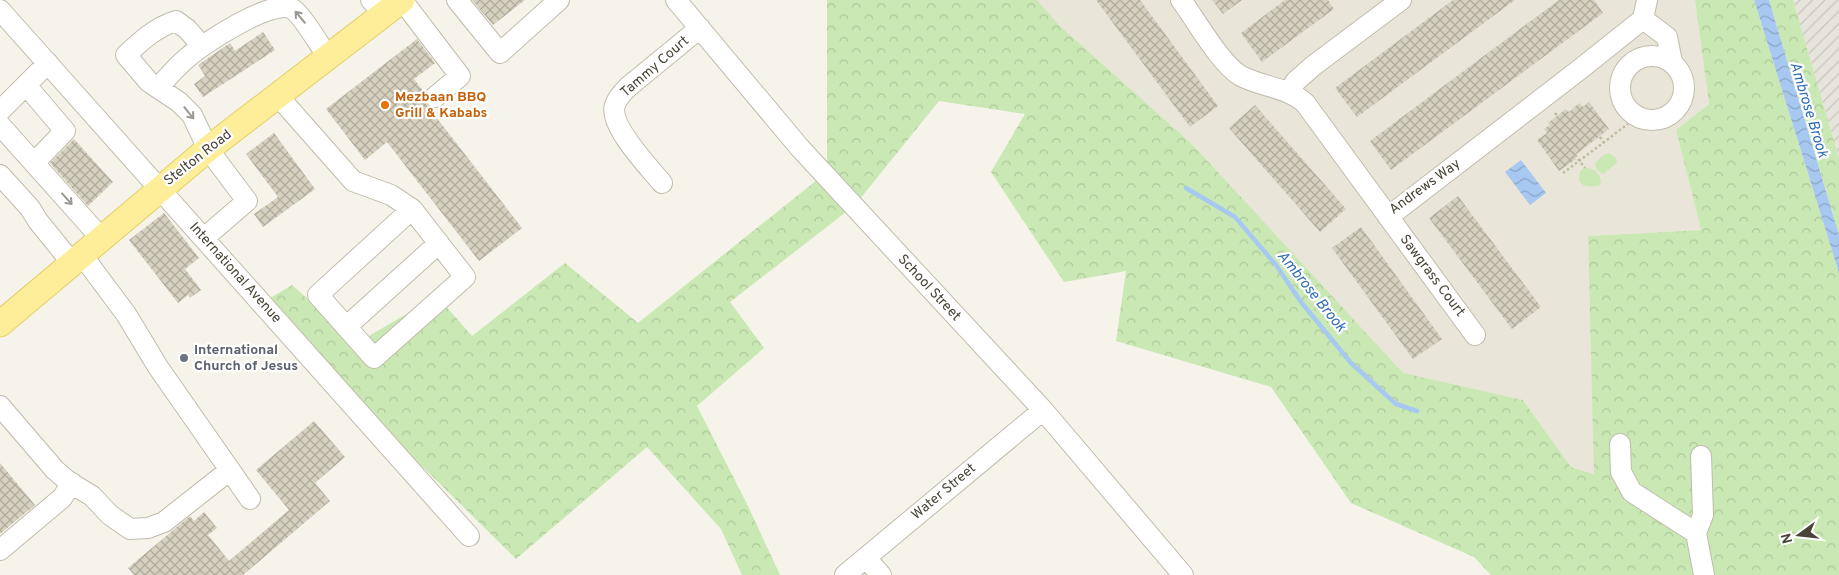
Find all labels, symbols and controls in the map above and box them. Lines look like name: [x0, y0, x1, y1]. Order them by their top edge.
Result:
one-way arrow: [294, 11, 305, 24]
street label: Tammy Court: [617, 33, 693, 101]
water label: Ambrose Brook: [1784, 60, 1832, 161]
place label: Mezbaan BBQ Grill & Kababs: [395, 89, 488, 122]
marker: Mezbaan BBQ Grill & Kababs: [379, 99, 391, 111]
one-way arrow: [184, 107, 195, 120]
street label: Stelton Road: [161, 126, 235, 190]
street label: Andrews Way: [1386, 156, 1464, 218]
one-way arrow: [61, 192, 72, 205]
street label: International Avenue: [185, 219, 285, 327]
street label: Sawgrass Court: [1396, 232, 1468, 320]
water label: Ambrose Brook: [1272, 247, 1350, 337]
street label: School Street: [894, 251, 964, 325]
place label: International Church of Jesus: [194, 342, 298, 375]
marker: International Church of Jesus: [178, 352, 190, 364]
street label: Water Street: [908, 460, 980, 524]
north arrow: [1774, 510, 1824, 560]
text: N: [1778, 531, 1797, 545]

